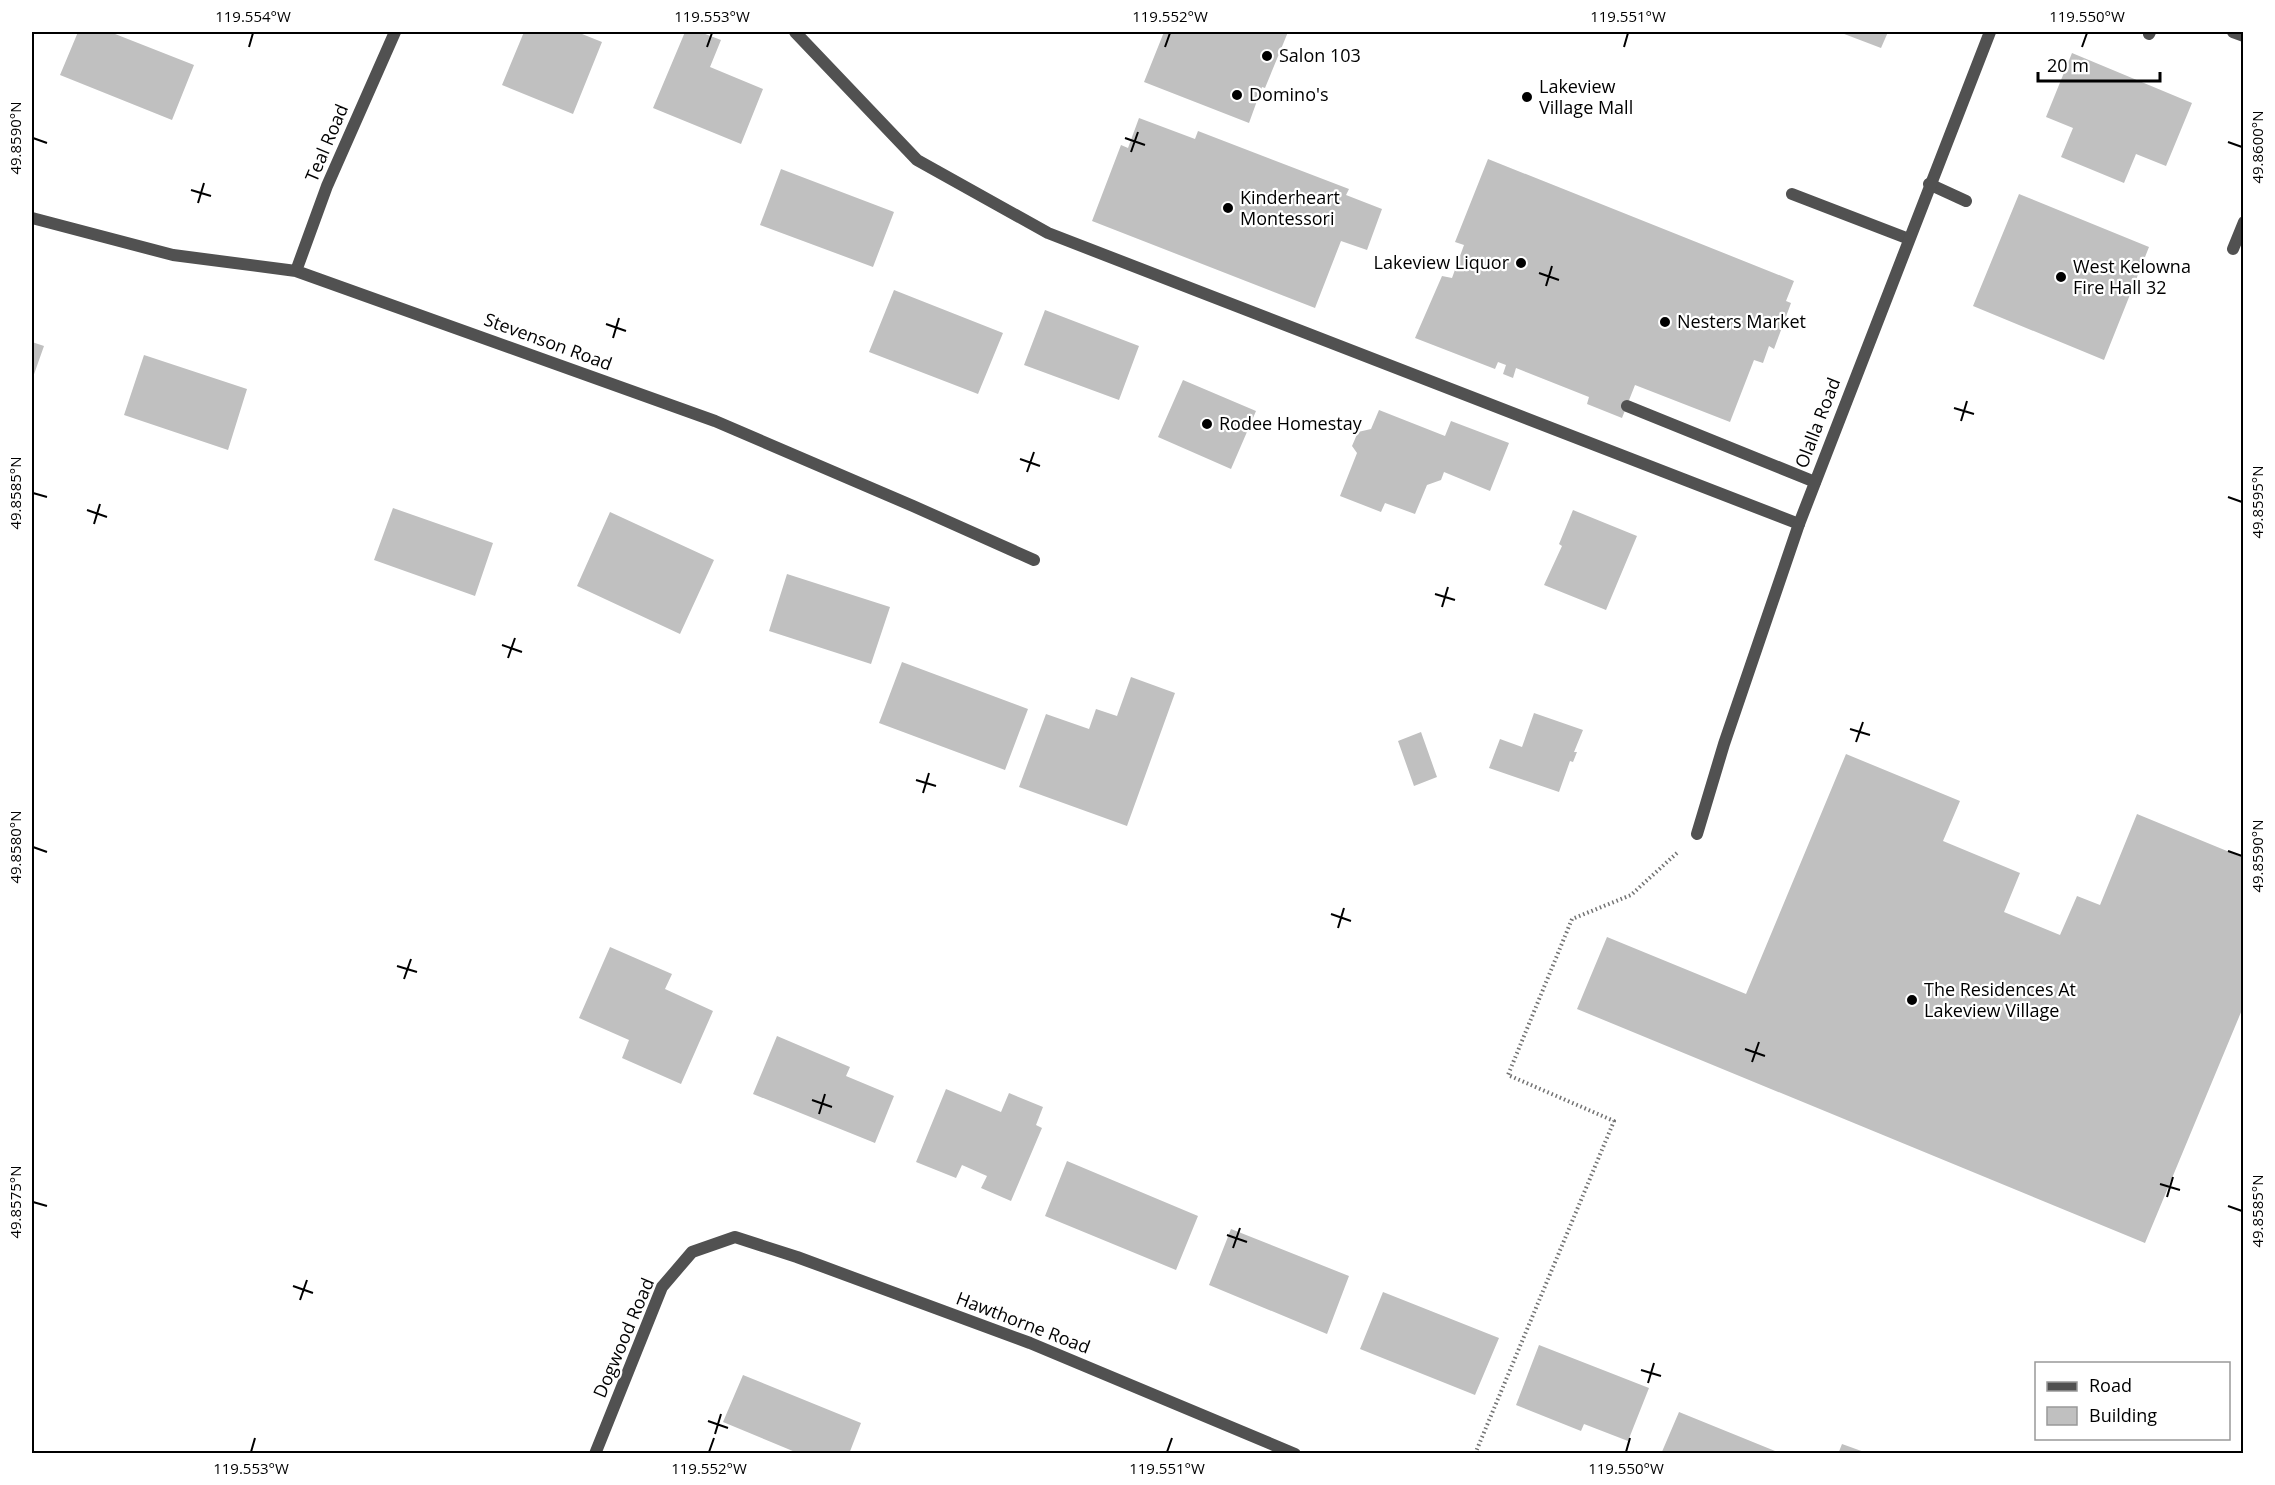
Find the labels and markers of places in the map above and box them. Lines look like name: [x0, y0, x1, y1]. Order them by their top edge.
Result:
place label: Salon 103: [1279, 43, 1361, 67]
marker: Salon 103: [1260, 49, 1274, 63]
place label: Lakeview Village Mall: [1539, 74, 1633, 119]
place label: Domino's: [1249, 82, 1329, 106]
marker: Domino's: [1230, 88, 1244, 102]
marker: Lakeview Village Mall: [1520, 90, 1534, 104]
place label: Kinderheart Montessori: [1240, 185, 1340, 230]
marker: Kinderheart Montessori: [1221, 201, 1235, 215]
place label: Lakeview Liquor: [1374, 250, 1510, 274]
place label: West Kelowna Fire Hall 32: [2073, 254, 2191, 299]
marker: Lakeview Liquor: [1514, 256, 1528, 270]
marker: West Kelowna Fire Hall 32: [2054, 270, 2068, 284]
place label: Nesters Market: [1677, 309, 1806, 333]
marker: Nesters Market: [1658, 315, 1672, 329]
place label: Rodee Homestay: [1219, 411, 1363, 435]
marker: Rodee Homestay: [1200, 417, 1214, 431]
place label: The Residences At Lakeview Village: [1924, 977, 2076, 1022]
marker: The Residences At Lakeview Village: [1905, 993, 1919, 1007]

